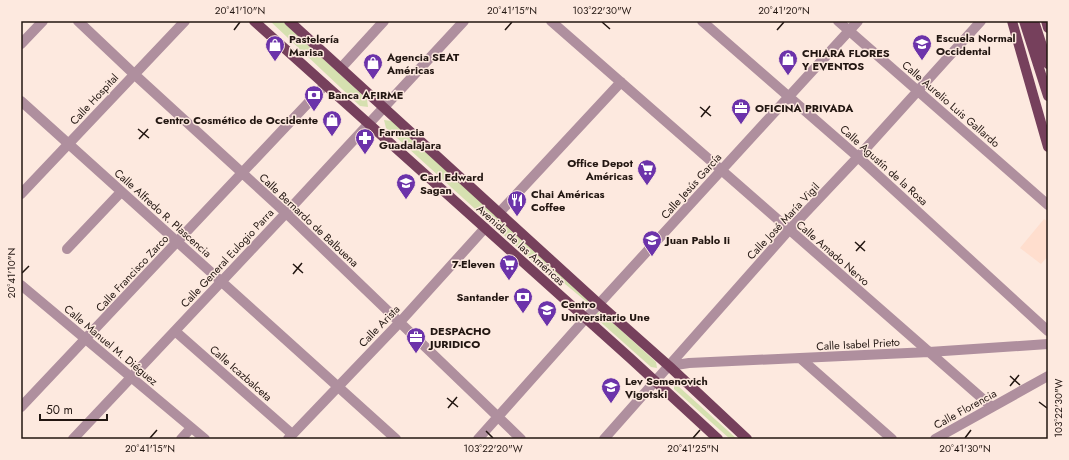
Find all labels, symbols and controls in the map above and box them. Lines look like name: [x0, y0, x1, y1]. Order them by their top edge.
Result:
text: 20°41'10"N: [215, 3, 265, 18]
text: 20°41'15"N: [487, 3, 537, 18]
text: 103°22'30"W: [573, 3, 632, 18]
text: 20°41'20"N: [758, 3, 810, 18]
place label: Escuela Normal Occidental: [936, 30, 1016, 59]
place label: Pastelería Marisa: [289, 31, 339, 60]
school or university icon: Escuela Normal Occidental: [911, 33, 933, 61]
shop icon: Pastelería Marisa: [264, 34, 286, 62]
place label: CHIARA FLORES Y EVENTOS: [801, 45, 890, 74]
shop icon: CHIARA FLORES Y EVENTOS: [777, 48, 799, 76]
place label: Agencia SEAT Américas: [386, 49, 460, 78]
shop icon: Agencia SEAT Américas: [362, 52, 384, 80]
street label: Calle Aurelio Luis Gallardo: [899, 57, 1003, 151]
street label: Calle Hospital: [66, 70, 122, 128]
bank icon: Banca AFIRME: [303, 84, 325, 112]
place label: Banca AFIRME: [328, 87, 403, 103]
office icon: OFICINA PRIVADA: [730, 97, 752, 125]
place label: OFICINA PRIVADA: [755, 100, 854, 116]
shop icon: Centro Cosmético de Occidente: [321, 109, 343, 137]
place label: Centro Cosmético de Occidente: [155, 112, 318, 128]
street label: Calle Agustín de la Rosa: [837, 121, 931, 209]
place label: Farmacia Guadalajara: [379, 124, 441, 153]
pharmacy icon: Farmacia Guadalajara: [354, 127, 376, 155]
street label: Calle Jesús García: [657, 149, 725, 223]
place label: Office Depot Américas: [567, 155, 634, 184]
supermarket icon: Office Depot Américas: [636, 158, 658, 186]
street label: Calle Alfredo R. Plascencia: [111, 165, 215, 261]
place label: Carl Edward Sagan: [420, 169, 484, 198]
street label: Calle Bernardo de Balbuena: [256, 170, 362, 270]
school or university icon: Carl Edward Sagan: [395, 172, 417, 200]
street label: Calle José María Vigil: [743, 179, 823, 263]
place label: Chai Américas Coffee: [531, 186, 605, 215]
restaurant icon: Chai Américas Coffee: [506, 189, 528, 217]
street label: Avenida de las Américas: [473, 201, 569, 290]
street label: Calle General Eulogio Parra: [177, 205, 277, 311]
street label: Calle Amado Nervo: [793, 217, 873, 289]
school or university icon: Juan Pablo Ii: [641, 229, 663, 257]
street label: Calle Francisco Zarco: [92, 231, 172, 315]
place label: Juan Pablo Ii: [664, 232, 730, 248]
text: 20°41'10"N: [4, 248, 19, 298]
supermarket icon: 7-Eleven: [498, 253, 520, 281]
place label: 7-Eleven: [452, 256, 495, 272]
bank icon: Santander: [512, 286, 534, 314]
place label: Santander: [457, 289, 509, 305]
place label: Centro Universitario Une: [561, 296, 650, 325]
school or university icon: Centro Universitario Une: [536, 299, 558, 327]
street label: Calle Manuel M. Diéguez: [61, 301, 161, 389]
street label: Calle Arista: [355, 301, 403, 351]
place label: DESPACHO JURIDICO: [428, 323, 491, 352]
office icon: DESPACHO JURIDICO: [405, 326, 427, 354]
street label: Calle Isabel Prieto: [816, 334, 900, 354]
street label: Calle Icazbalceta: [206, 341, 276, 405]
place label: Lev Semenovich Vigotski: [624, 373, 708, 402]
school or university icon: Lev Semenovich Vigotski: [600, 376, 622, 404]
text: 103°22'30"W: [1051, 378, 1066, 437]
street label: Calle Florencia: [931, 385, 999, 433]
scale bar: [40, 396, 107, 422]
text: 50 m: [46, 401, 73, 419]
text: 20°41'15"N: [125, 441, 175, 456]
text: 103°22'20"W: [463, 441, 523, 456]
text: 20°41'25"N: [667, 441, 719, 456]
text: 20°41'30"N: [939, 441, 991, 456]

